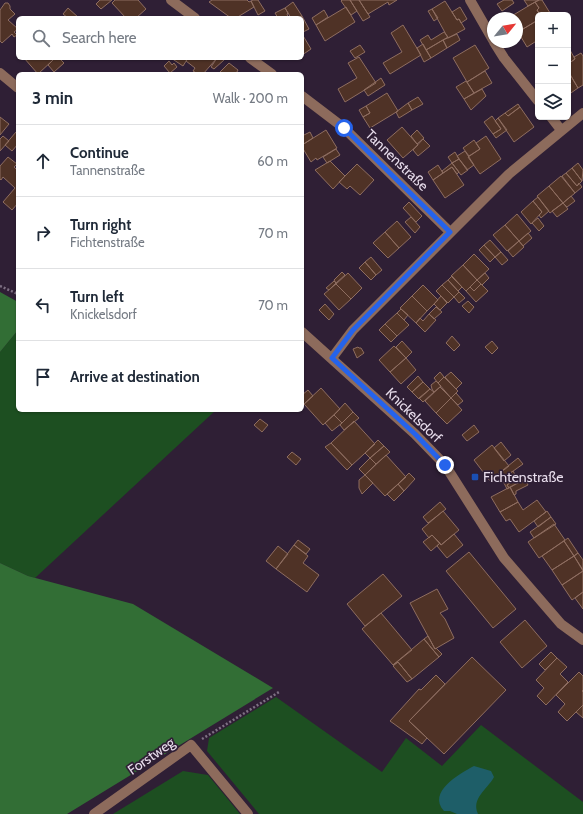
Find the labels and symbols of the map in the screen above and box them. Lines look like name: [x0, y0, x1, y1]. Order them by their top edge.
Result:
north arrow: [487, 12, 523, 48]
route start: [335, 119, 353, 137]
street label: Tannenstraße: [362, 125, 432, 195]
street label: Knickelsdorf: [382, 384, 446, 447]
route end: [436, 456, 454, 474]
place label: Fichtenstraße: [483, 468, 563, 486]
marker: Fichtenstraße: [470, 472, 480, 482]
street label: Forstweg: [124, 733, 179, 779]

